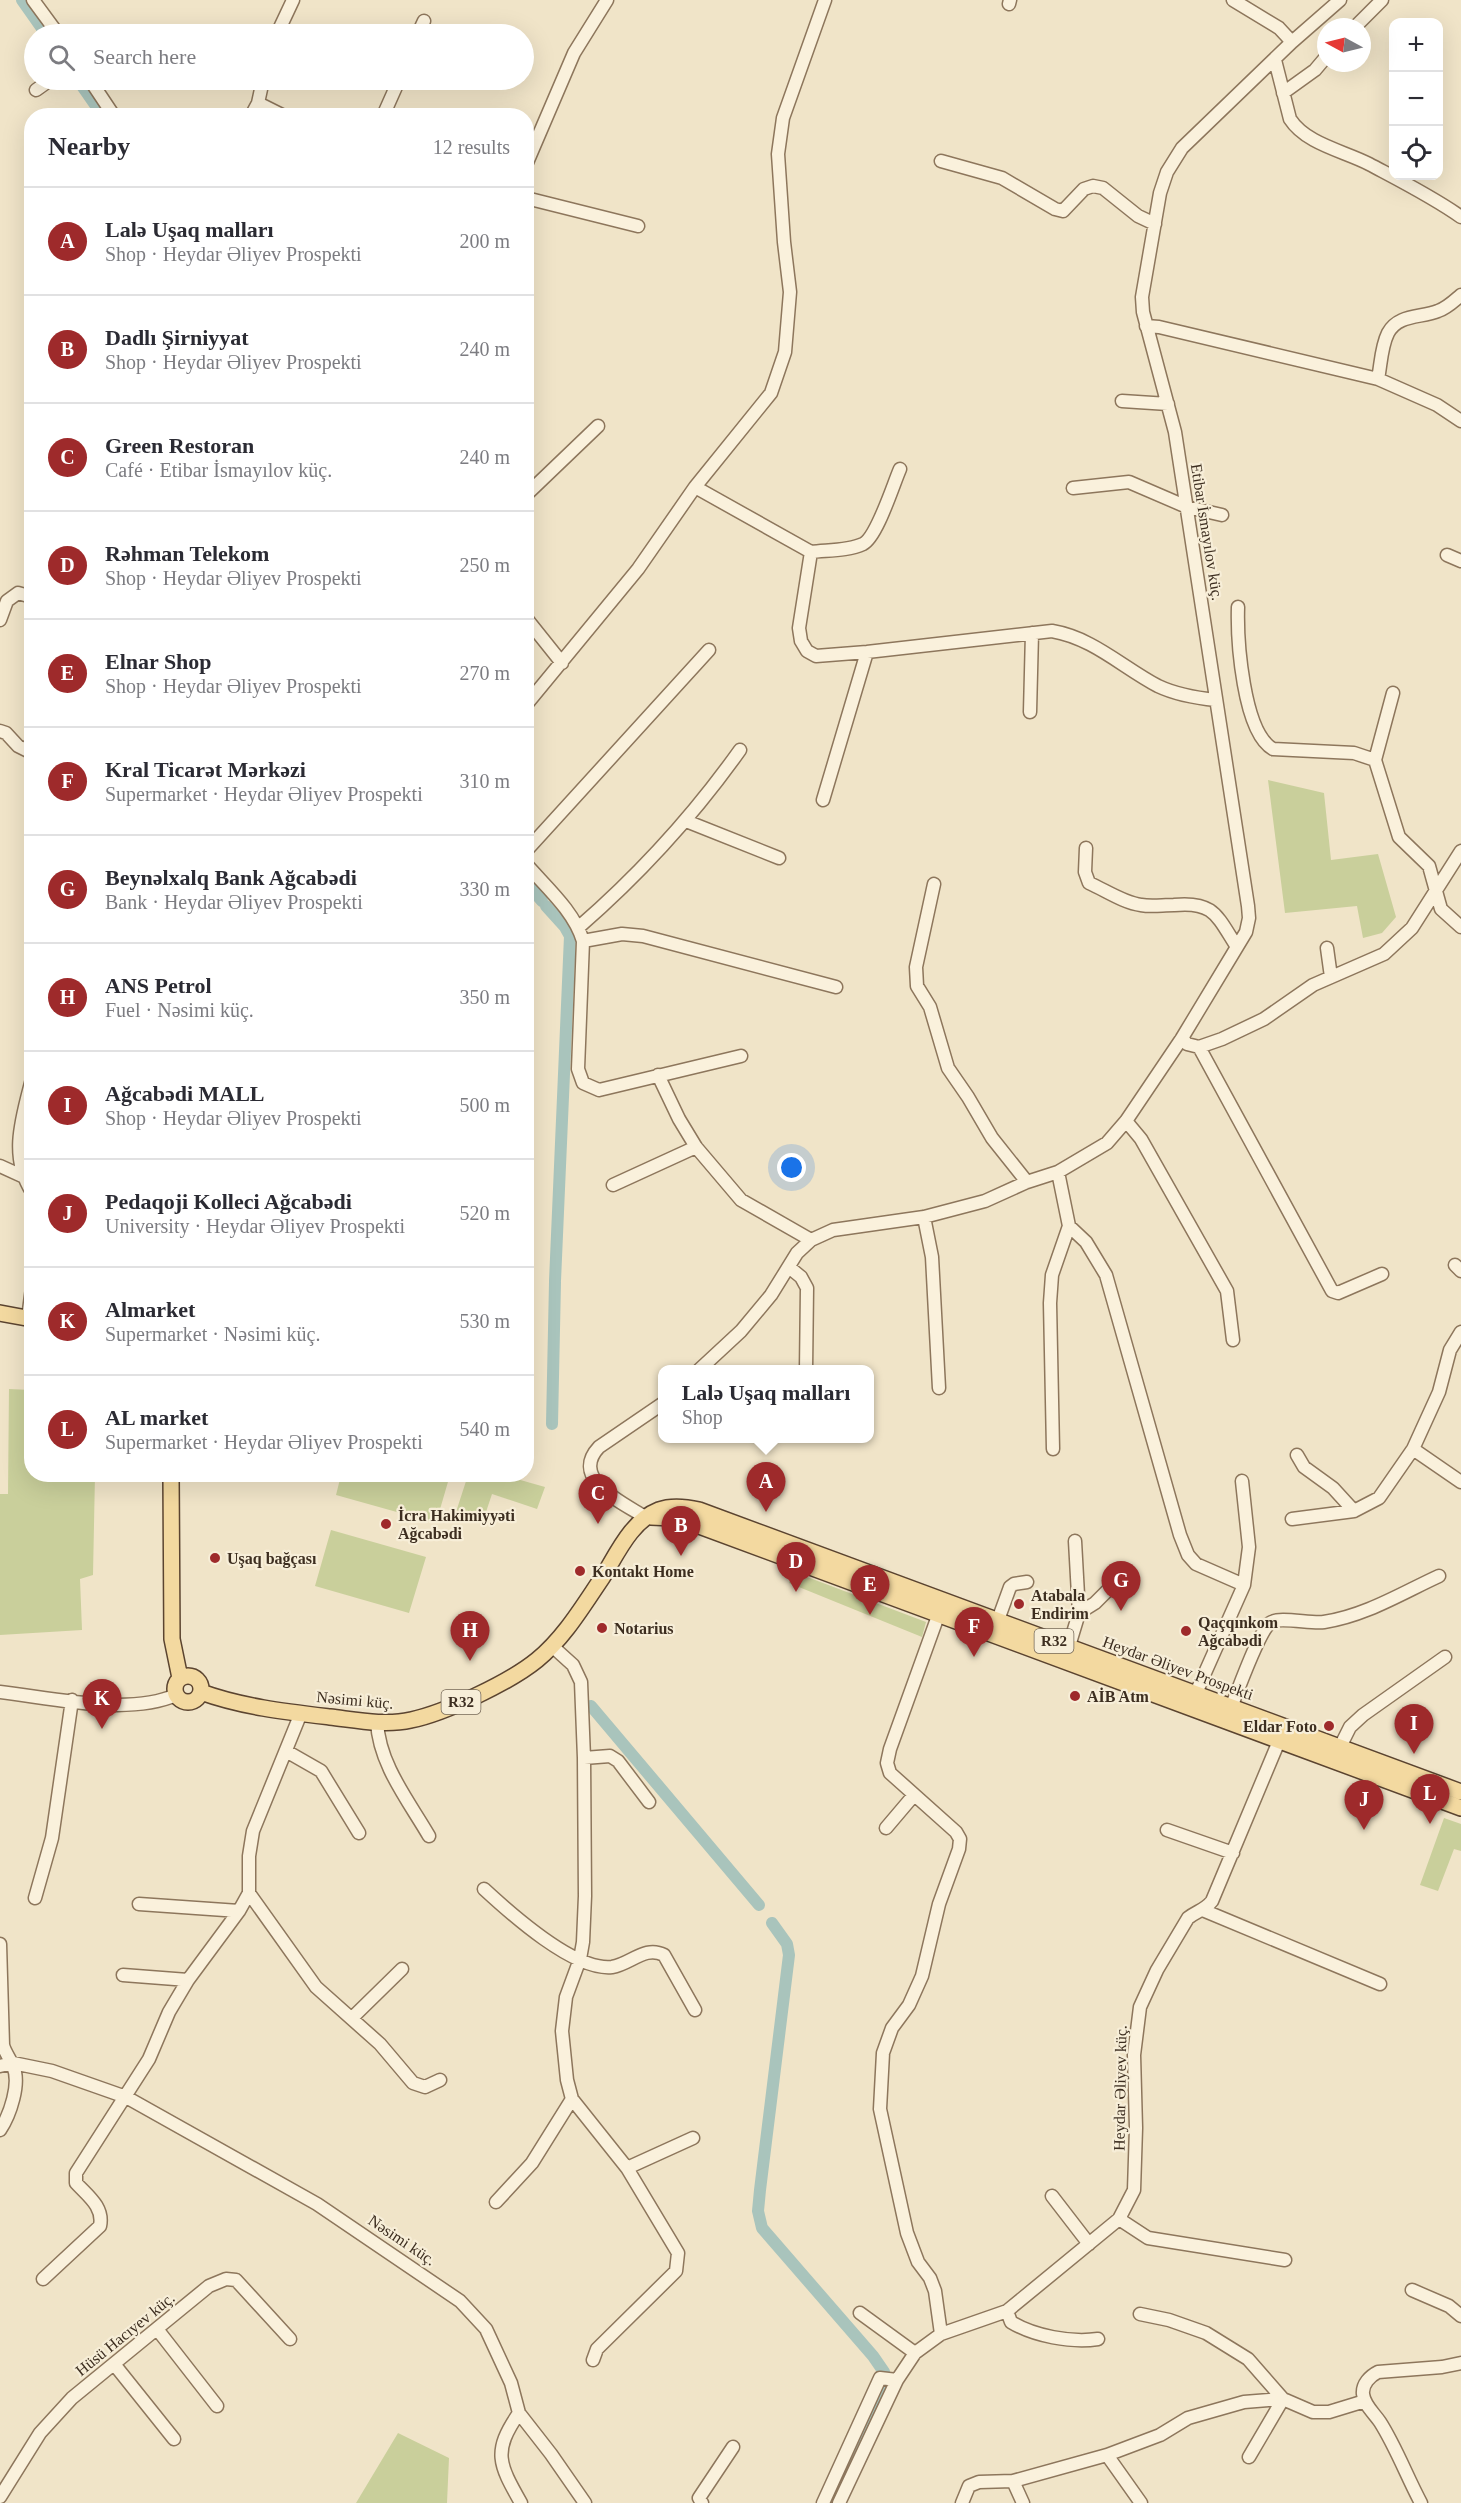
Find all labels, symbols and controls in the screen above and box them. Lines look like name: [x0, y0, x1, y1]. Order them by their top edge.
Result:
north arrow: [1317, 18, 1371, 72]
map controls: [1389, 18, 1443, 180]
button: +: [1389, 18, 1443, 72]
search box: [24, 24, 534, 90]
icon: search: [45, 41, 78, 74]
text: Search here: [93, 44, 196, 69]
button: −: [1389, 72, 1443, 126]
button: locate: [1389, 126, 1443, 180]
text: Nearby: [48, 132, 130, 161]
text: 12 results: [433, 136, 510, 158]
text: Lalə Uşaq malları: [105, 217, 274, 242]
text: A: [60, 230, 75, 252]
text: 200 m: [459, 230, 510, 252]
text: Shop · Heydar Əliyev Prospekti: [105, 243, 362, 265]
text: Dadlı Şirniyyat: [105, 325, 249, 350]
text: B: [61, 338, 74, 360]
text: 240 m: [459, 338, 510, 360]
text: Shop · Heydar Əliyev Prospekti: [105, 351, 362, 373]
text: Green Restoran: [105, 433, 254, 458]
text: C: [60, 446, 75, 468]
text: 240 m: [459, 446, 510, 468]
text: Café · Etibar İsmayılov küç.: [105, 459, 332, 481]
street label: Etibar İsmayılov küç.: [1187, 462, 1226, 602]
text: Rəhman Telekom: [105, 541, 269, 566]
text: D: [60, 554, 75, 576]
text: 250 m: [459, 554, 510, 576]
text: Shop · Heydar Əliyev Prospekti: [105, 567, 362, 589]
text: Elnar Shop: [105, 649, 212, 674]
text: E: [61, 662, 74, 684]
text: 270 m: [459, 662, 510, 684]
text: Shop · Heydar Əliyev Prospekti: [105, 675, 362, 697]
text: Kral Ticarət Mərkəzi: [105, 757, 306, 782]
text: F: [61, 770, 74, 792]
text: 310 m: [459, 770, 510, 792]
text: Supermarket · Heydar Əliyev Prospekti: [105, 783, 423, 805]
text: Beynəlxalq Bank Ağcabədi: [105, 865, 357, 890]
text: G: [60, 878, 75, 900]
text: 330 m: [459, 878, 510, 900]
text: Bank · Heydar Əliyev Prospekti: [105, 891, 363, 913]
text: ANS Petrol: [105, 973, 212, 998]
text: H: [60, 986, 75, 1008]
text: 350 m: [459, 986, 510, 1008]
text: Fuel · Nəsimi küç.: [105, 999, 254, 1021]
text: Ağcabədi MALL: [105, 1081, 265, 1106]
text: I: [64, 1094, 71, 1116]
text: 500 m: [459, 1094, 510, 1116]
text: Shop · Heydar Əliyev Prospekti: [105, 1107, 362, 1129]
your location: [777, 1153, 806, 1182]
text: Pedaqoji Kolleci Ağcabədi: [105, 1189, 352, 1214]
text: J: [63, 1202, 73, 1224]
text: 520 m: [459, 1202, 510, 1224]
text: University · Heydar Əliyev Prospekti: [105, 1215, 405, 1237]
text: Almarket: [105, 1297, 195, 1322]
text: K: [60, 1310, 75, 1332]
text: 530 m: [459, 1310, 510, 1332]
text: Supermarket · Nəsimi küç.: [105, 1323, 321, 1345]
popup: [658, 1365, 874, 1443]
text: Lalə Uşaq malları: [682, 1380, 850, 1405]
text: AL market: [105, 1405, 208, 1430]
text: Shop: [682, 1406, 723, 1428]
text: L: [61, 1418, 74, 1440]
text: 540 m: [459, 1418, 510, 1440]
text: Supermarket · Heydar Əliyev Prospekti: [105, 1431, 423, 1453]
pin: A: [746, 1462, 786, 1512]
pin: C: [578, 1474, 618, 1524]
place label: İcra Hakimiyyəti Ağcabədi: [398, 1506, 515, 1543]
pin: B: [662, 1506, 700, 1556]
marker: İcra Hakimiyyəti Ağcabədi: [379, 1517, 393, 1531]
pin: D: [776, 1542, 816, 1592]
place label: Uşaq bağçası: [227, 1550, 317, 1568]
marker: Uşaq bağçası: [208, 1551, 222, 1565]
pin: G: [1102, 1562, 1140, 1611]
place label: Kontakt Home: [592, 1563, 694, 1580]
marker: Kontakt Home: [573, 1564, 587, 1578]
pin: E: [850, 1566, 890, 1615]
place label: Atabala Endirim: [1031, 1587, 1089, 1622]
marker: Atabala Endirim: [1012, 1597, 1026, 1611]
pin: F: [954, 1608, 994, 1657]
pin: H: [450, 1612, 490, 1661]
place label: Qaçqınkom Ağcabədi: [1198, 1614, 1279, 1650]
place label: Notarius: [614, 1620, 674, 1637]
marker: Notarius: [595, 1621, 609, 1635]
marker: Qaçqınkom Ağcabədi: [1179, 1624, 1193, 1638]
road number: R32: [1034, 1629, 1074, 1653]
street label: Heydar Əliyev Prospekti: [1100, 1633, 1256, 1704]
pin: K: [82, 1680, 122, 1729]
place label: AİB Atm: [1087, 1687, 1149, 1705]
street label: Nəsimi küç.: [316, 1688, 394, 1713]
marker: AİB Atm: [1068, 1689, 1082, 1703]
road number: R32: [442, 1690, 480, 1714]
pin: I: [1394, 1704, 1434, 1754]
place label: Eldar Foto: [1243, 1718, 1317, 1735]
marker: Eldar Foto: [1322, 1719, 1336, 1733]
pin: L: [1410, 1774, 1450, 1824]
pin: J: [1344, 1780, 1384, 1830]
street label: Heydar Əliyev küç.: [1110, 2025, 1131, 2151]
street label: Nəsimi küç.: [365, 2211, 439, 2269]
street label: Hüsü Hacıyev küç.: [72, 2289, 178, 2380]

